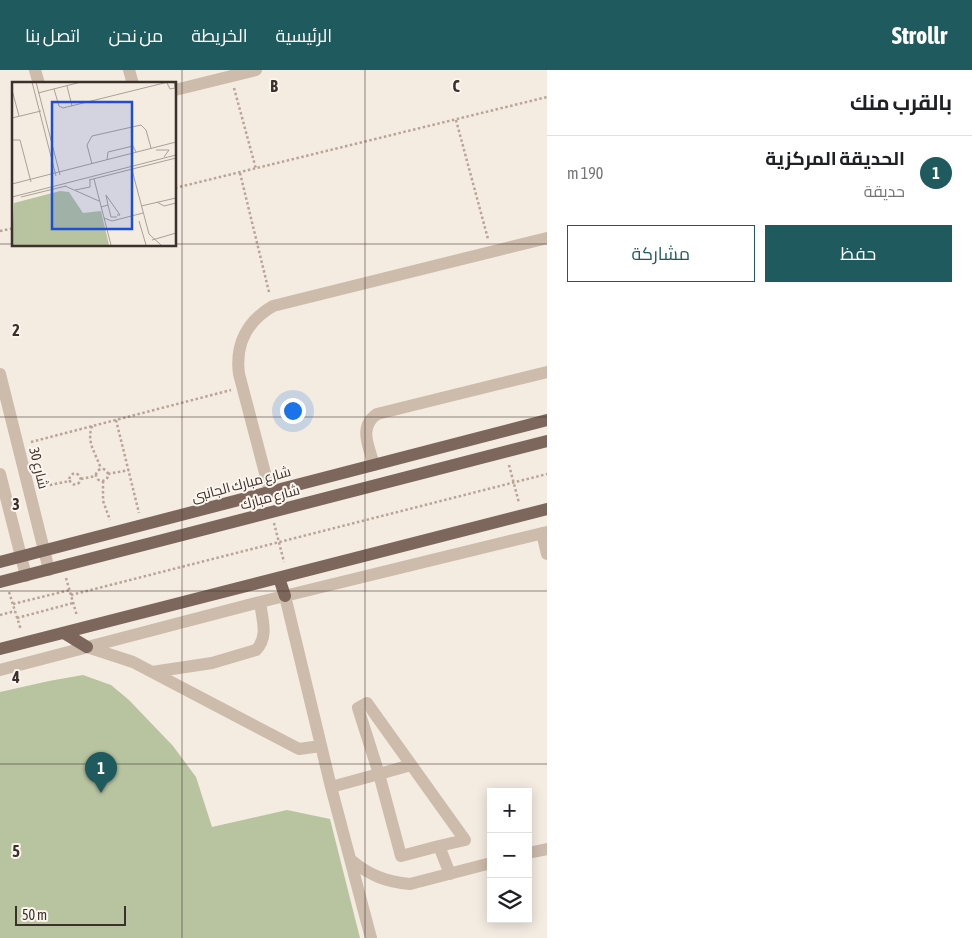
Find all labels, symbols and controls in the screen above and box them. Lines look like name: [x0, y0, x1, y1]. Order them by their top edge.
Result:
text: Strollr: [892, 22, 947, 49]
text: اتصل بنا: [25, 25, 80, 46]
text: من نحن: [108, 25, 163, 46]
text: الخريطة: [191, 25, 248, 46]
text: الرئيسية: [276, 25, 332, 46]
text: B: [270, 77, 278, 95]
text: C: [452, 77, 460, 95]
inset map: [12, 82, 176, 246]
text: بالقرب منك: [850, 90, 952, 114]
text: الحديقة المركزية: [765, 147, 905, 169]
text: 190 m: [567, 164, 603, 182]
text: 1: [932, 164, 940, 182]
text: حديقة: [864, 182, 905, 200]
button: مشاركة: [567, 225, 755, 282]
button: حفظ: [765, 225, 952, 282]
text: 2: [12, 321, 20, 339]
your location: [280, 398, 306, 424]
street label: شارع 30: [25, 446, 52, 491]
street label: شارع مبارك الجانبى: [189, 463, 293, 505]
street label: شارع مبارك: [238, 481, 302, 513]
text: 3: [12, 495, 20, 513]
text: 4: [11, 668, 20, 686]
pin: 1: [85, 752, 117, 793]
map controls: [487, 788, 532, 923]
button: +: [487, 788, 532, 833]
button: −: [487, 833, 532, 878]
text: 5: [12, 842, 20, 860]
button: layers: [487, 878, 532, 923]
scale bar: [15, 903, 126, 926]
text: 50 m: [22, 907, 47, 923]

